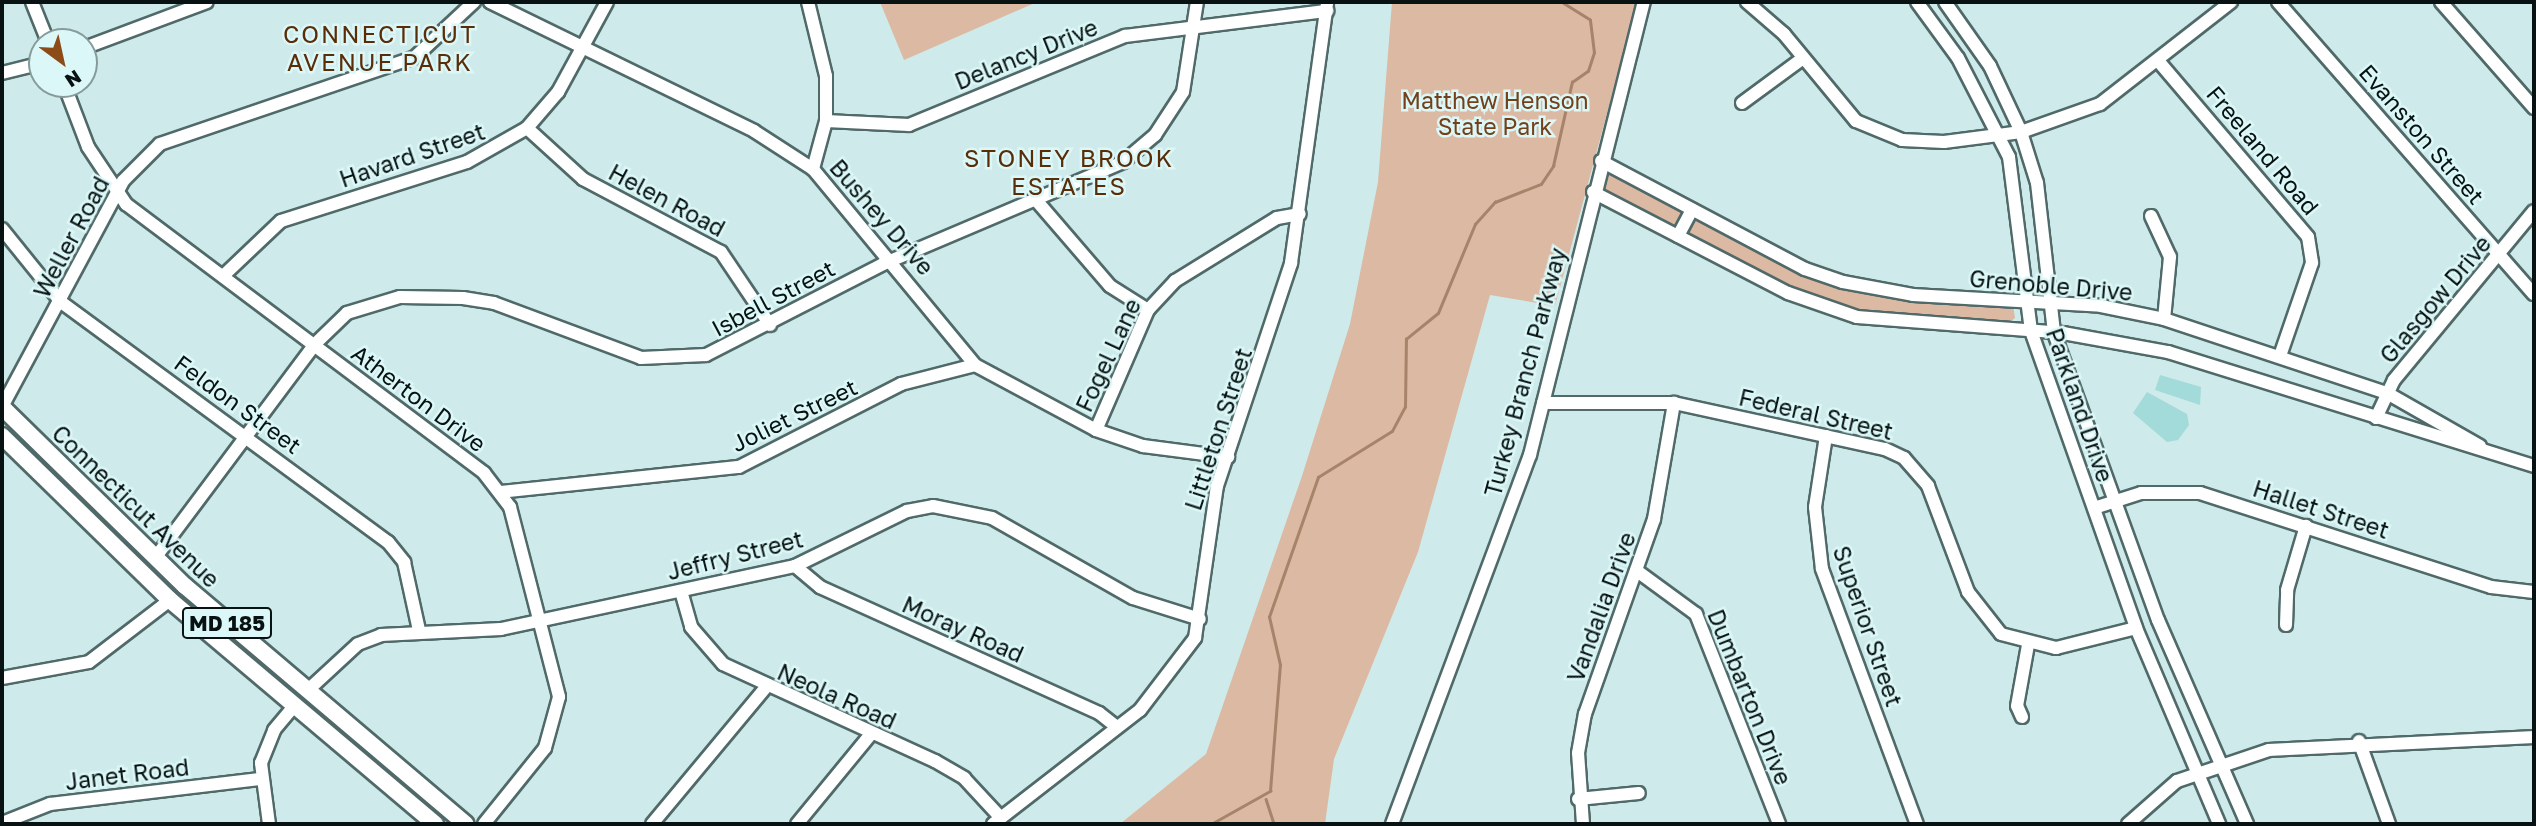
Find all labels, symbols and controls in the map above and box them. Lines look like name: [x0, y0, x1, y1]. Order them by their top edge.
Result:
street label: Delancy Drive: [951, 13, 1101, 95]
district label: CONNECTICUT AVENUE PARK: [284, 20, 476, 76]
north arrow: [28, 28, 98, 98]
street label: Evanston Street: [2354, 58, 2490, 210]
text: N: [61, 66, 86, 93]
street label: Freeland Road: [2201, 80, 2325, 220]
park label: Matthew Henson State Park: [1401, 86, 1589, 140]
street label: Havard Street: [336, 117, 488, 193]
district label: STONEY BROOK ESTATES: [965, 144, 1173, 200]
street label: Bushey Drive: [824, 154, 940, 280]
street label: Helen Road: [604, 158, 730, 242]
street label: Weller Road: [28, 172, 114, 302]
street label: Glasgow Drive: [2374, 230, 2496, 368]
street label: Turkey Branch Parkway: [1478, 245, 1572, 499]
street label: Isbell Street: [707, 254, 839, 342]
street label: Grenoble Drive: [1968, 264, 2134, 306]
street label: Fogel Lane: [1070, 294, 1146, 416]
street label: Parkland Drive: [2041, 324, 2119, 486]
street label: Atherton Drive: [347, 339, 491, 457]
street label: Littleton Street: [1179, 344, 1257, 514]
street label: Feldon Street: [169, 349, 307, 459]
street label: Joliet Street: [727, 373, 861, 457]
street label: Federal Street: [1736, 383, 1896, 445]
street label: Connecticut Avenue: [47, 419, 225, 593]
street label: Hallet Street: [2250, 474, 2392, 544]
street label: Jeffry Street: [664, 525, 806, 585]
street label: Vandalia Drive: [1561, 528, 1641, 686]
street label: Superior Street: [1828, 542, 1908, 710]
street label: Moray Road: [898, 590, 1028, 668]
street label: Dumbarton Drive: [1702, 605, 1798, 789]
road number: MD 185: [182, 606, 272, 640]
street label: Neola Road: [773, 658, 901, 734]
street label: Janet Road: [64, 753, 190, 795]

